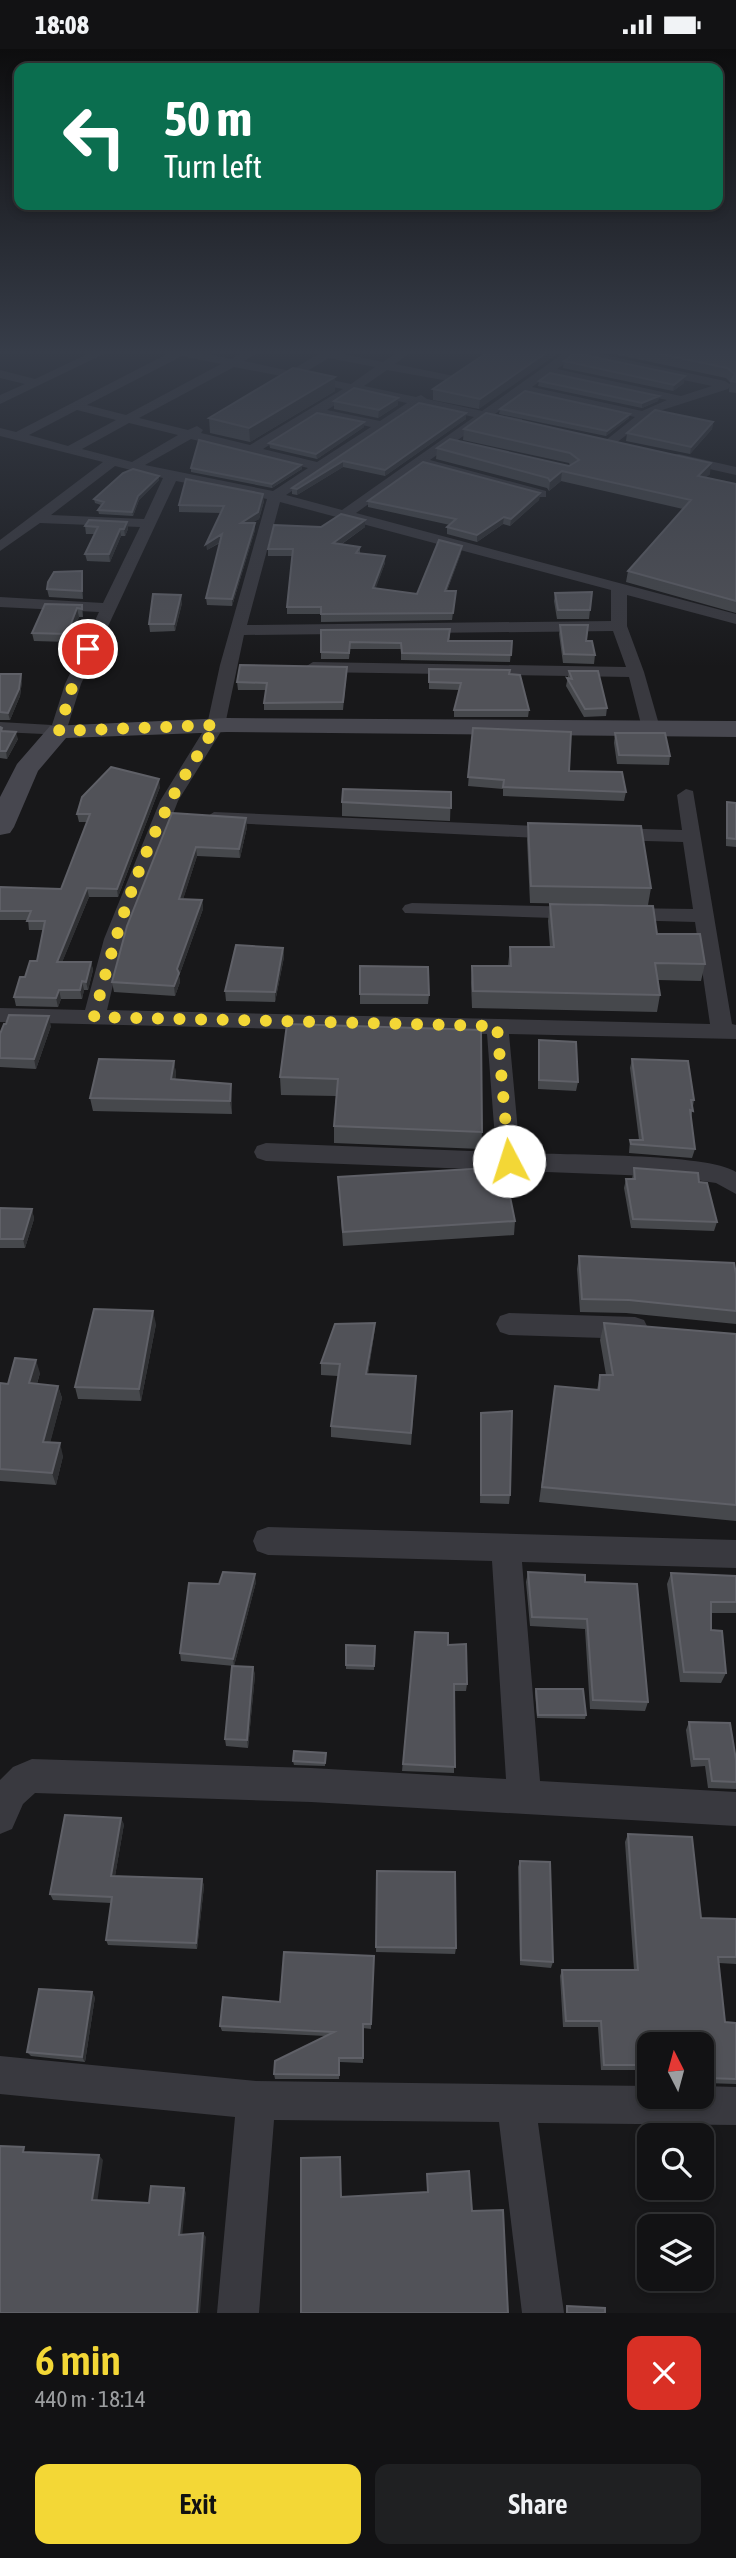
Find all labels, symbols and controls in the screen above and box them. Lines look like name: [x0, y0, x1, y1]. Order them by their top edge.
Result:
text: 18:08: [35, 10, 89, 40]
text: 50 m: [164, 90, 252, 146]
icon: left: [49, 91, 140, 182]
text: Turn left: [164, 148, 262, 185]
pin: [58, 619, 118, 679]
icon: arrive: [69, 630, 107, 668]
position arrow: [472, 1124, 546, 1198]
north arrow: [637, 2032, 714, 2109]
map controls: [637, 2032, 714, 2291]
button: search: [637, 2123, 714, 2200]
button: layers: [637, 2214, 714, 2291]
text: 6 min: [35, 2336, 121, 2384]
button: close: [627, 2336, 701, 2410]
text: 440 m · 18:14: [35, 2386, 146, 2412]
button: Exit: [35, 2464, 361, 2544]
button: Share: [375, 2464, 701, 2544]

